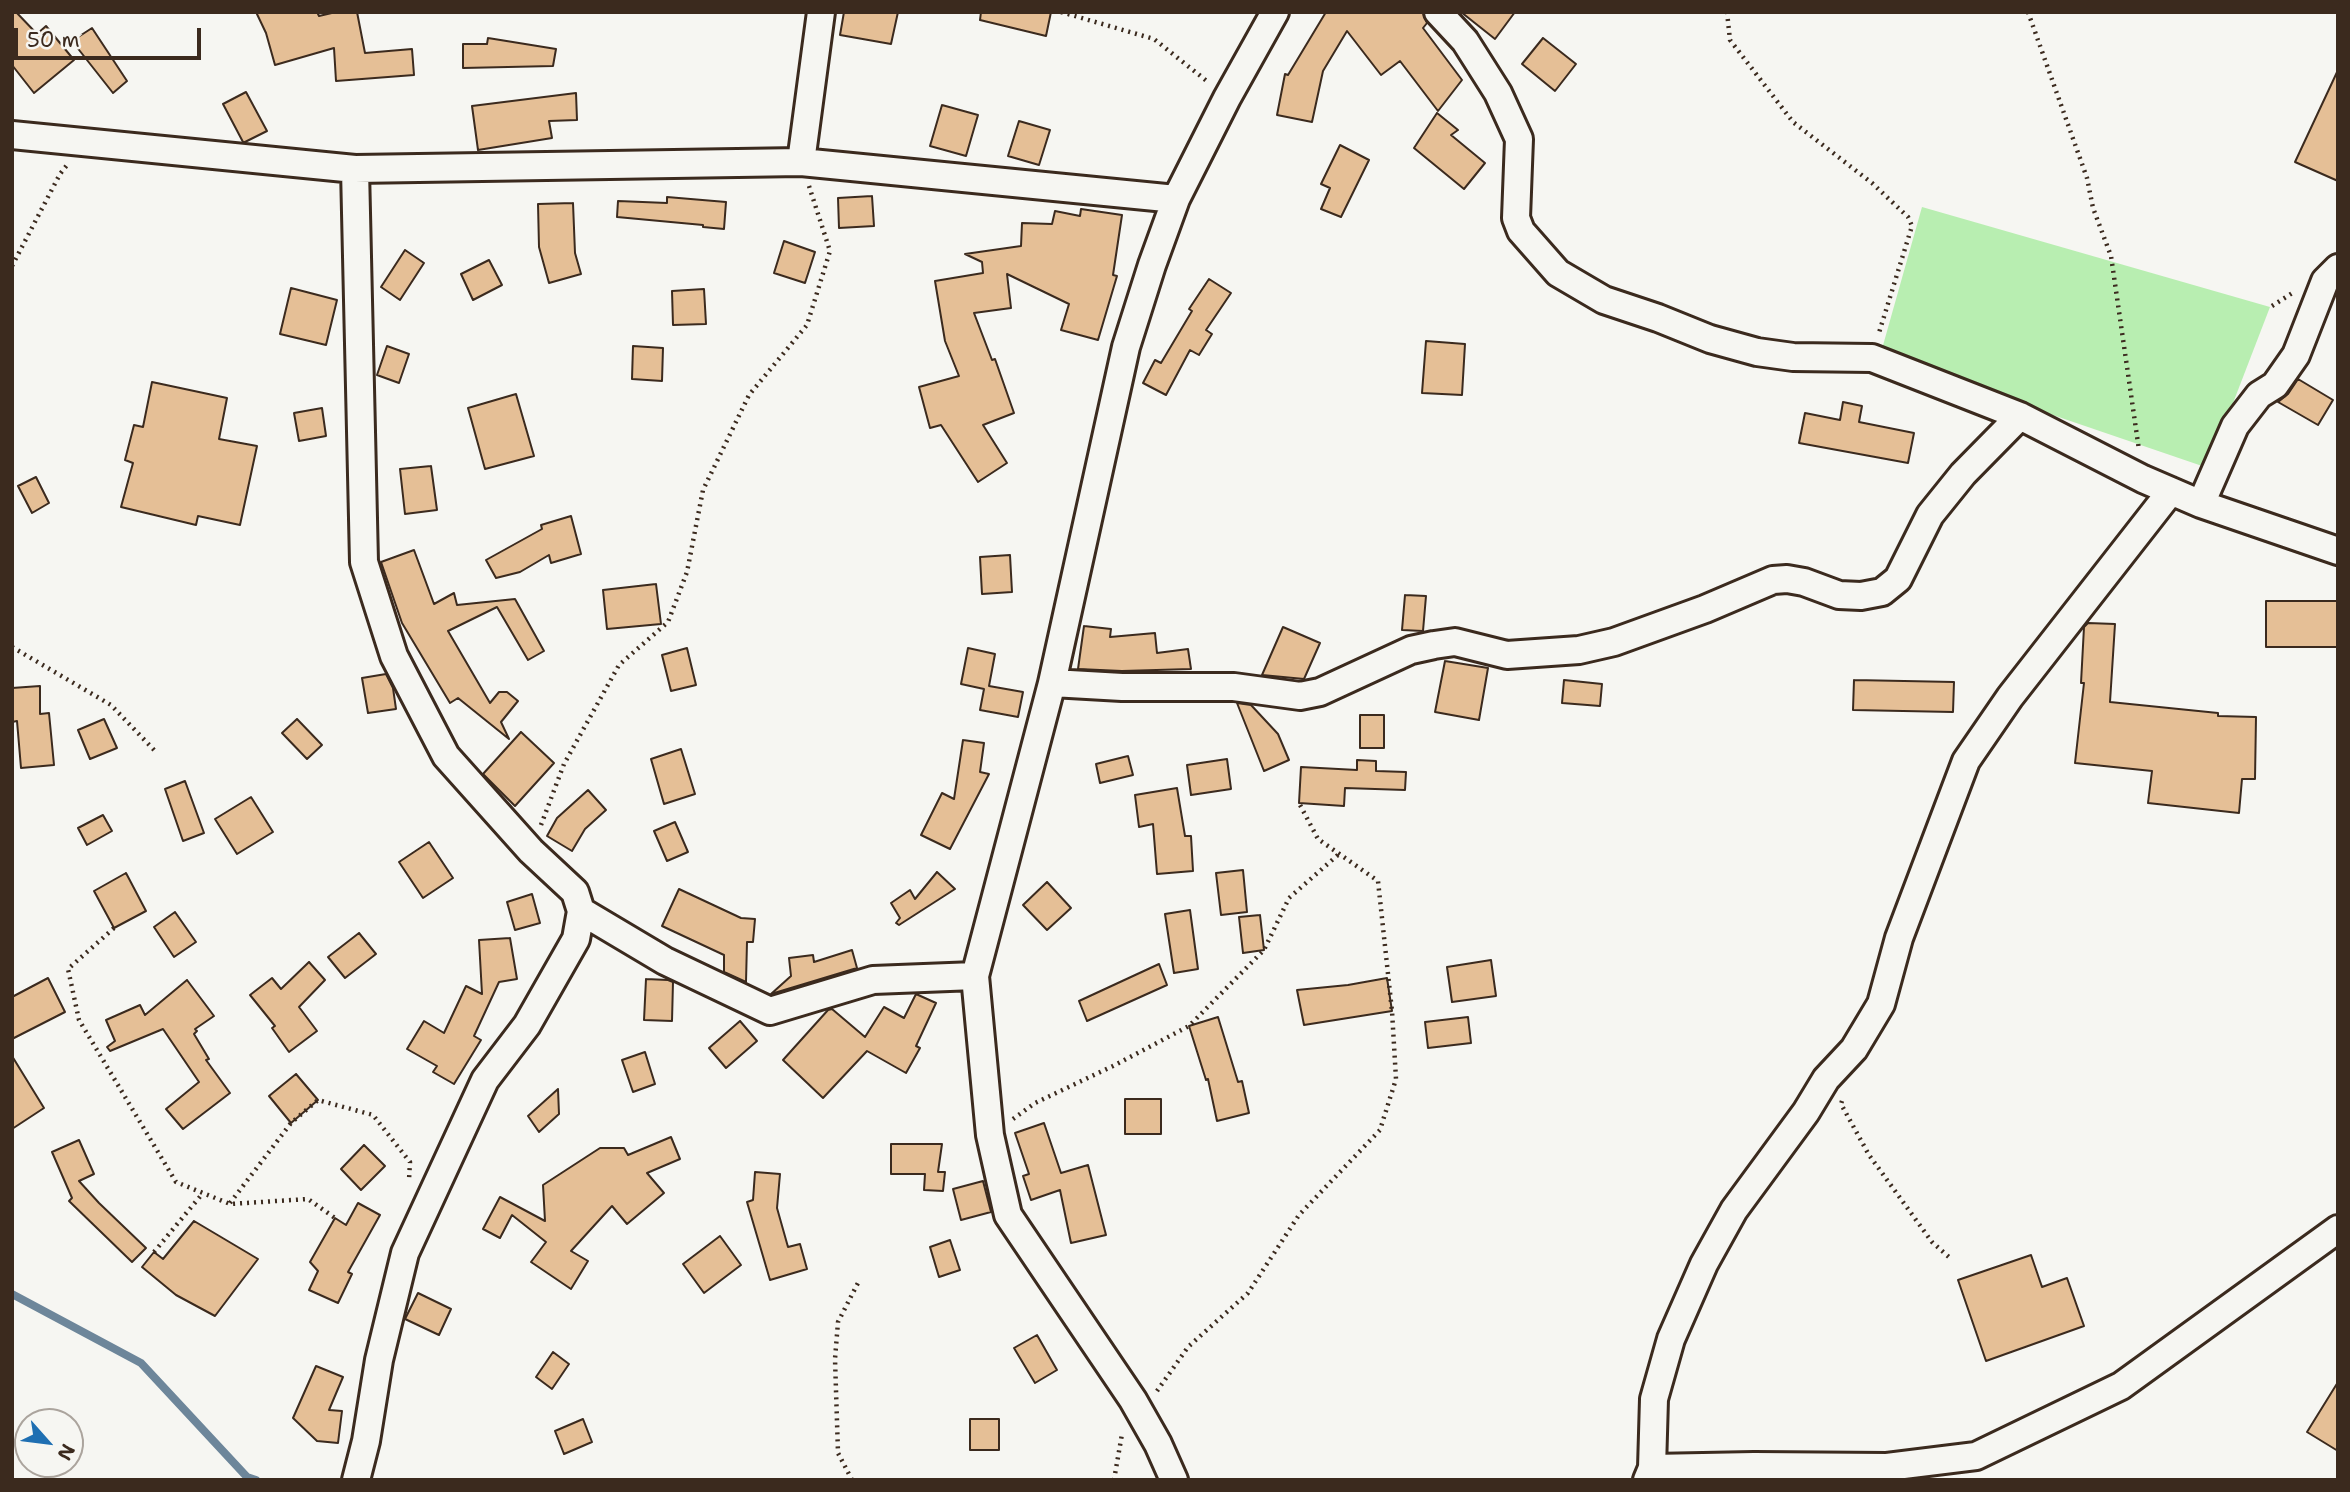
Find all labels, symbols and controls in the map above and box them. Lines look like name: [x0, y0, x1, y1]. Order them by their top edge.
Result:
scale bar: [18, 14, 205, 58]
text: 50 m: [27, 26, 80, 54]
north arrow: [14, 1408, 84, 1478]
text: N: [52, 1440, 81, 1465]

